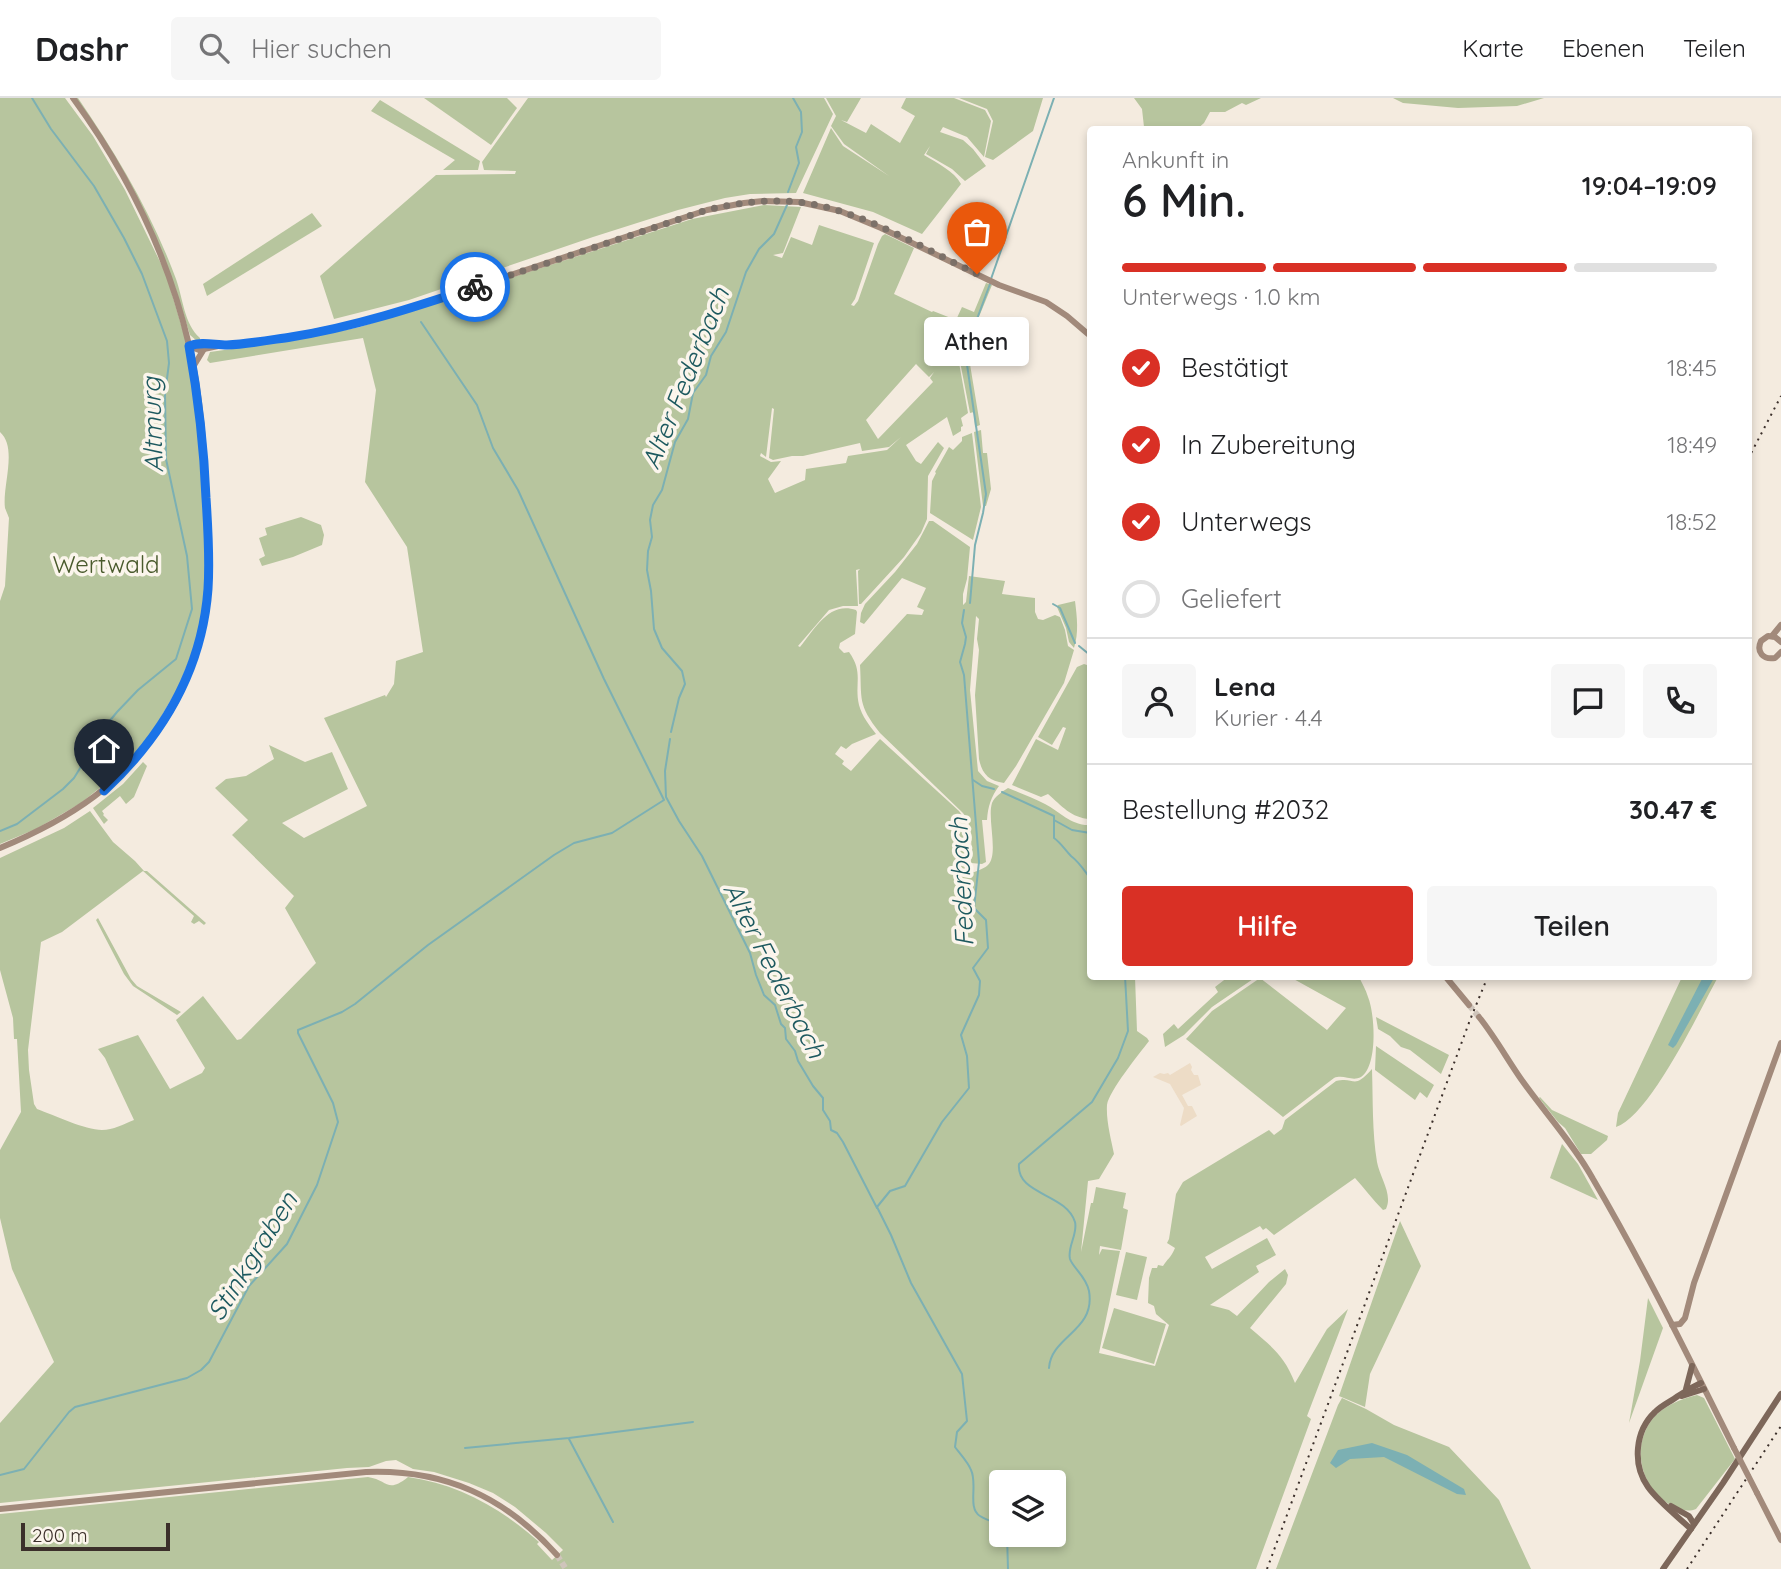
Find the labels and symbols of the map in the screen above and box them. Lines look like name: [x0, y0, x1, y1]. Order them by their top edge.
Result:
pin: [947, 202, 1007, 274]
courier: [440, 252, 510, 322]
water label: Alter Federbach: [634, 281, 737, 473]
callout: Athen: [925, 316, 1030, 365]
water label: Altmurg: [134, 375, 170, 473]
park label: Wertwald: [52, 549, 160, 579]
pin: [74, 719, 134, 791]
water label: Federbach: [941, 815, 981, 947]
water label: Alter Federbach: [717, 877, 834, 1064]
water label: Stinkgraben: [200, 1185, 305, 1326]
scale bar: [21, 1520, 170, 1552]

